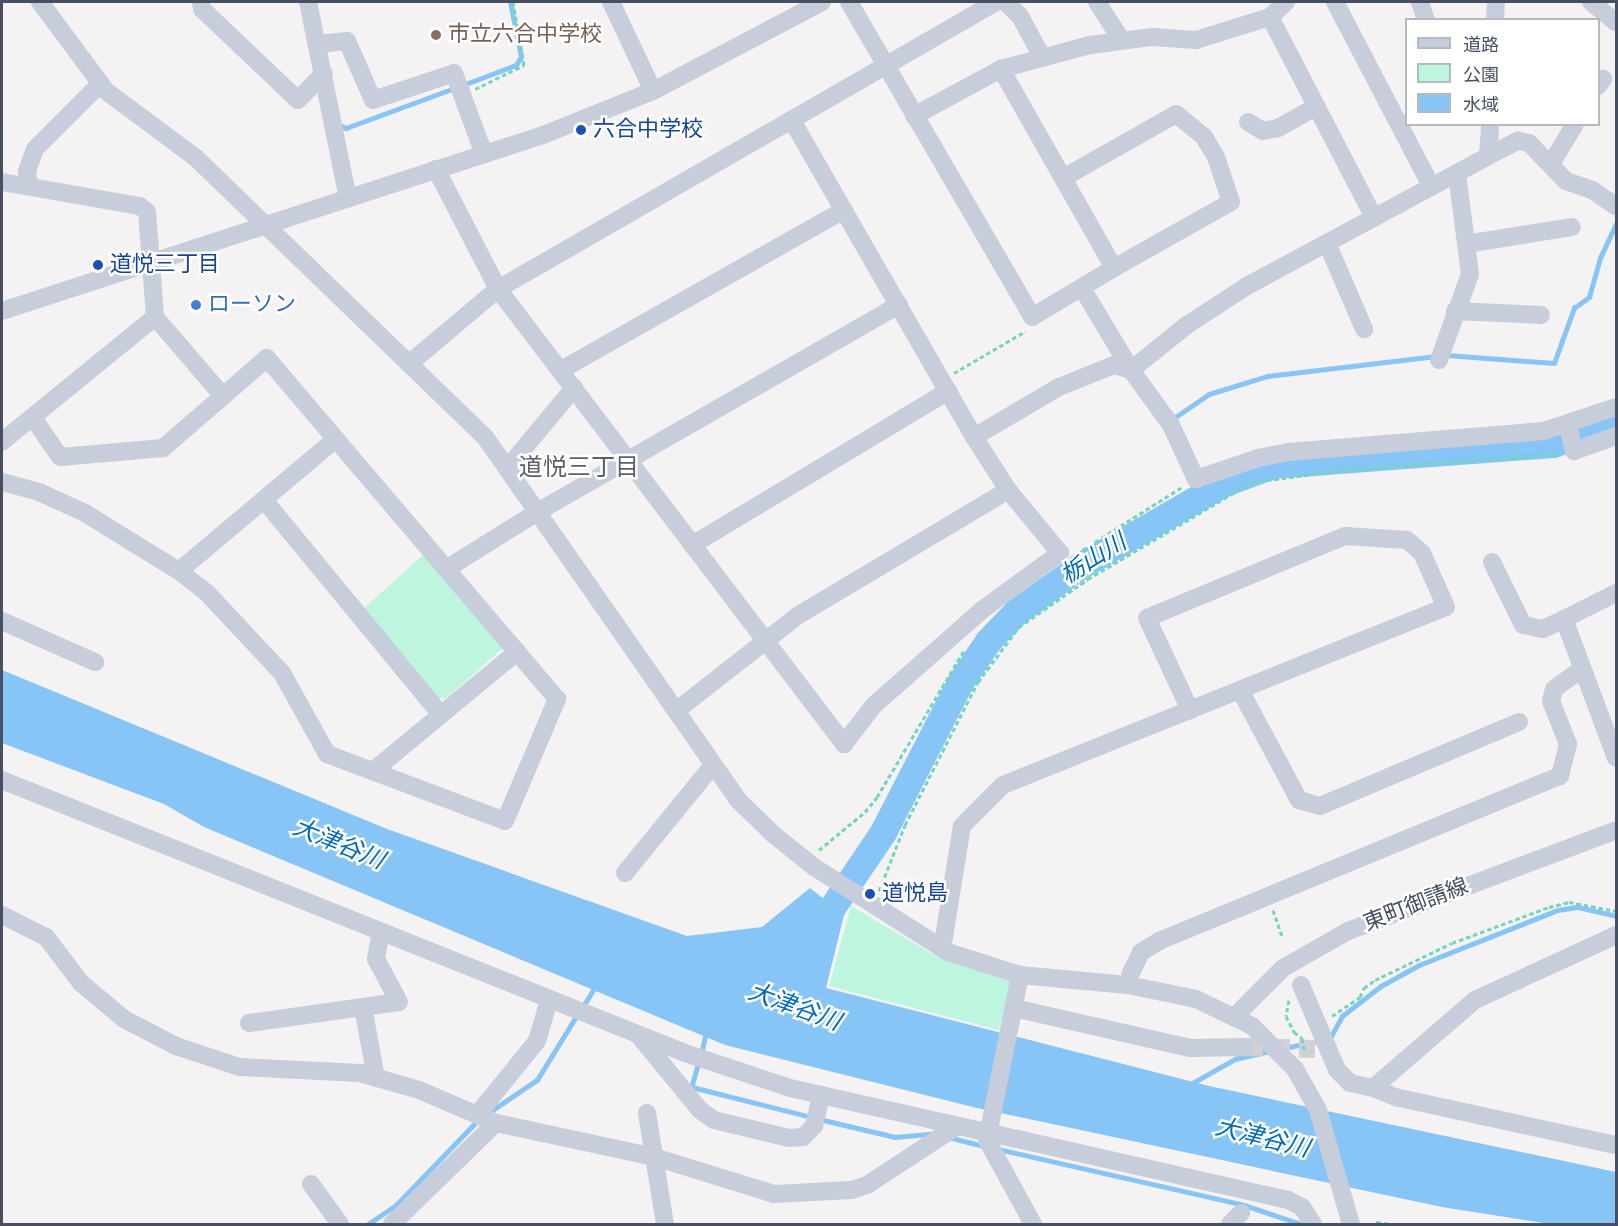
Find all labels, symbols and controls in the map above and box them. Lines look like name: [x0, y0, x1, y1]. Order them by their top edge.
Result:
legend: [1405, 18, 1600, 126]
place label: 市立六合中学校: [448, 22, 602, 48]
marker: 市立六合中学校: [429, 28, 443, 42]
text: 道路: [1463, 37, 1499, 55]
text: 公園: [1463, 67, 1499, 85]
text: 水域: [1463, 97, 1499, 115]
place label: 六合中学校: [593, 117, 703, 143]
marker: 六合中学校: [574, 123, 588, 137]
place label: 道悦三丁目: [110, 252, 220, 278]
marker: 道悦三丁目: [91, 258, 105, 272]
place label: ローソン: [208, 292, 296, 318]
marker: ローソン: [189, 298, 203, 312]
district label: 道悦三丁目: [519, 455, 639, 483]
water label: 栃山川: [1056, 529, 1132, 591]
water label: 大津谷川: [288, 814, 388, 876]
street label: 東町御請線: [1360, 873, 1472, 937]
place label: 道悦島: [882, 881, 948, 907]
marker: 道悦島: [863, 887, 877, 901]
water label: 大津谷川: [744, 978, 844, 1038]
water label: 大津谷川: [1212, 1113, 1312, 1165]

